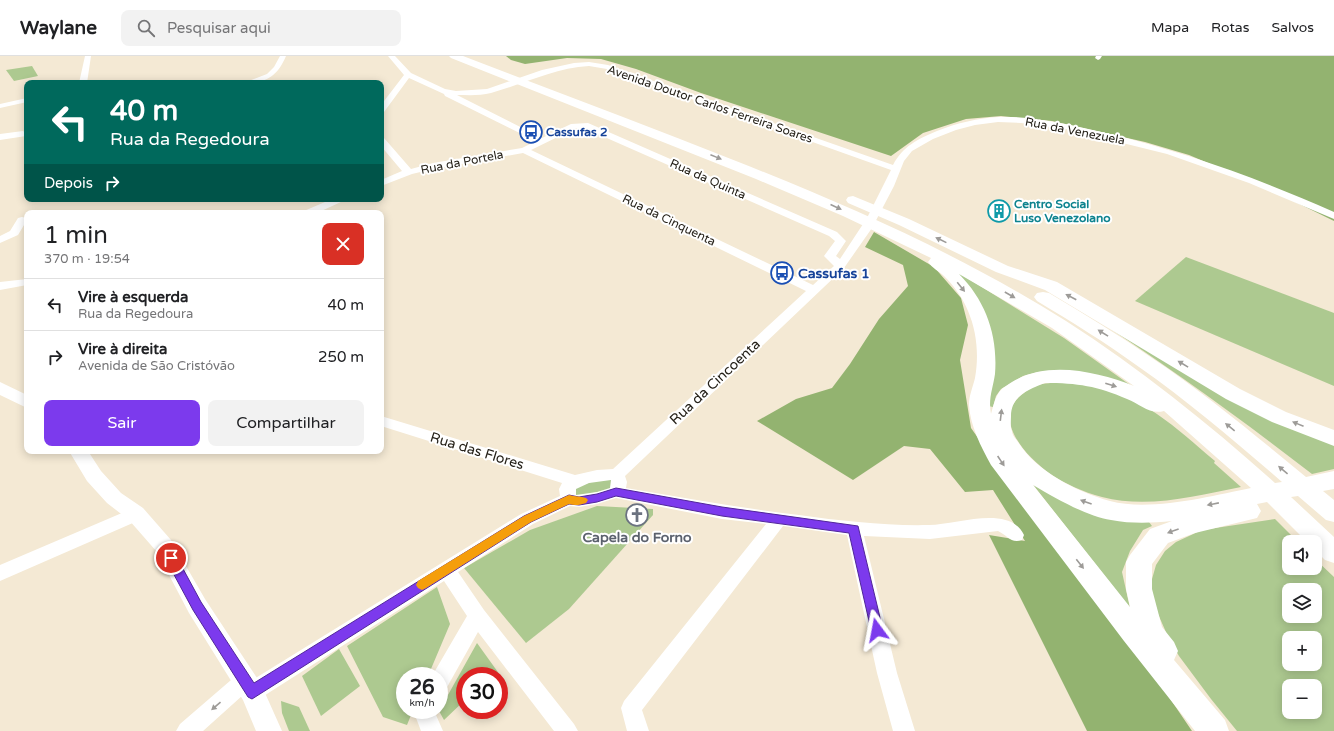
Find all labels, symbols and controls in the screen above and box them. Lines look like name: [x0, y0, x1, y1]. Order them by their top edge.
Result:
search box: [121, 10, 401, 46]
text: Waylane: [20, 17, 97, 39]
icon: search: [135, 17, 157, 39]
text: Pesquisar aqui: [167, 19, 271, 37]
text: Mapa: [1151, 19, 1189, 36]
text: Rotas: [1211, 19, 1249, 36]
text: Salvos: [1271, 19, 1314, 36]
street label: Avenida Doutor Carlos Ferreira Soares: [605, 62, 815, 146]
text: 40 m: [110, 94, 178, 128]
icon: left: [44, 96, 96, 148]
street label: Rua da Venezuela: [1024, 114, 1126, 148]
bus stop icon: Cassufas 2: [518, 119, 544, 145]
place label: Cassufas 2: [546, 125, 607, 139]
text: Rua da Regedoura: [110, 128, 270, 150]
street label: Rua da Portela: [419, 147, 505, 177]
one-way arrow: [710, 155, 722, 161]
street label: Rua da Quinta: [668, 156, 748, 202]
icon: right: [101, 172, 123, 194]
text: Depois: [44, 174, 93, 192]
street label: Rua da Cinquenta: [620, 191, 718, 249]
place label: Centro Social Luso Venezolano: [1014, 197, 1111, 225]
building icon: Centro Social Luso Venezolano: [986, 198, 1012, 224]
one-way arrow: [830, 204, 841, 210]
text: 1 min: [44, 221, 108, 250]
button: close: [322, 223, 364, 265]
one-way arrow: [936, 237, 947, 243]
text: 370 m · 19:54: [44, 251, 130, 267]
bus stop icon: Cassufas 1: [769, 260, 795, 286]
place label: Cassufas 1: [798, 265, 870, 282]
one-way arrow: [957, 282, 966, 293]
text: Vire à esquerda: [78, 288, 188, 306]
one-way arrow: [1004, 291, 1016, 298]
icon: left: [44, 294, 66, 316]
one-way arrow: [1065, 294, 1077, 301]
text: 40 m: [327, 296, 364, 314]
text: Rua da Regedoura: [78, 306, 193, 322]
one-way arrow: [1097, 330, 1109, 337]
street label: Rua da Cincoenta: [666, 336, 764, 428]
text: Vire à direita: [78, 340, 167, 358]
icon: right: [44, 346, 66, 368]
text: 250 m: [318, 348, 364, 366]
text: Avenida de São Cristóvão: [78, 358, 235, 374]
one-way arrow: [1177, 360, 1189, 367]
one-way arrow: [1105, 383, 1117, 389]
button: Sair: [44, 400, 200, 446]
button: Compartilhar: [208, 400, 364, 446]
one-way arrow: [998, 409, 1005, 422]
one-way arrow: [1291, 421, 1303, 427]
one-way arrow: [1225, 422, 1236, 431]
street label: Rua das Flores: [428, 429, 526, 473]
one-way arrow: [997, 456, 1005, 466]
one-way arrow: [1278, 465, 1288, 474]
one-way arrow: [1079, 499, 1091, 505]
church icon: Capela do Forno: [624, 502, 650, 528]
one-way arrow: [1207, 502, 1219, 508]
place label: Capela do Forno: [582, 529, 692, 546]
one-way arrow: [1167, 529, 1179, 535]
map controls: [1282, 535, 1322, 719]
button: sound: [1282, 535, 1322, 575]
pin: [154, 541, 188, 575]
icon: arrive: [160, 547, 182, 569]
one-way arrow: [1076, 559, 1085, 570]
button: layers: [1282, 583, 1322, 623]
position arrow: [856, 609, 898, 651]
button: +: [1282, 631, 1322, 671]
speed limit sign: 30: [456, 667, 508, 719]
text: 26: [409, 676, 435, 700]
button: −: [1282, 679, 1322, 719]
text: km/h: [409, 697, 435, 709]
one-way arrow: [211, 701, 221, 710]

